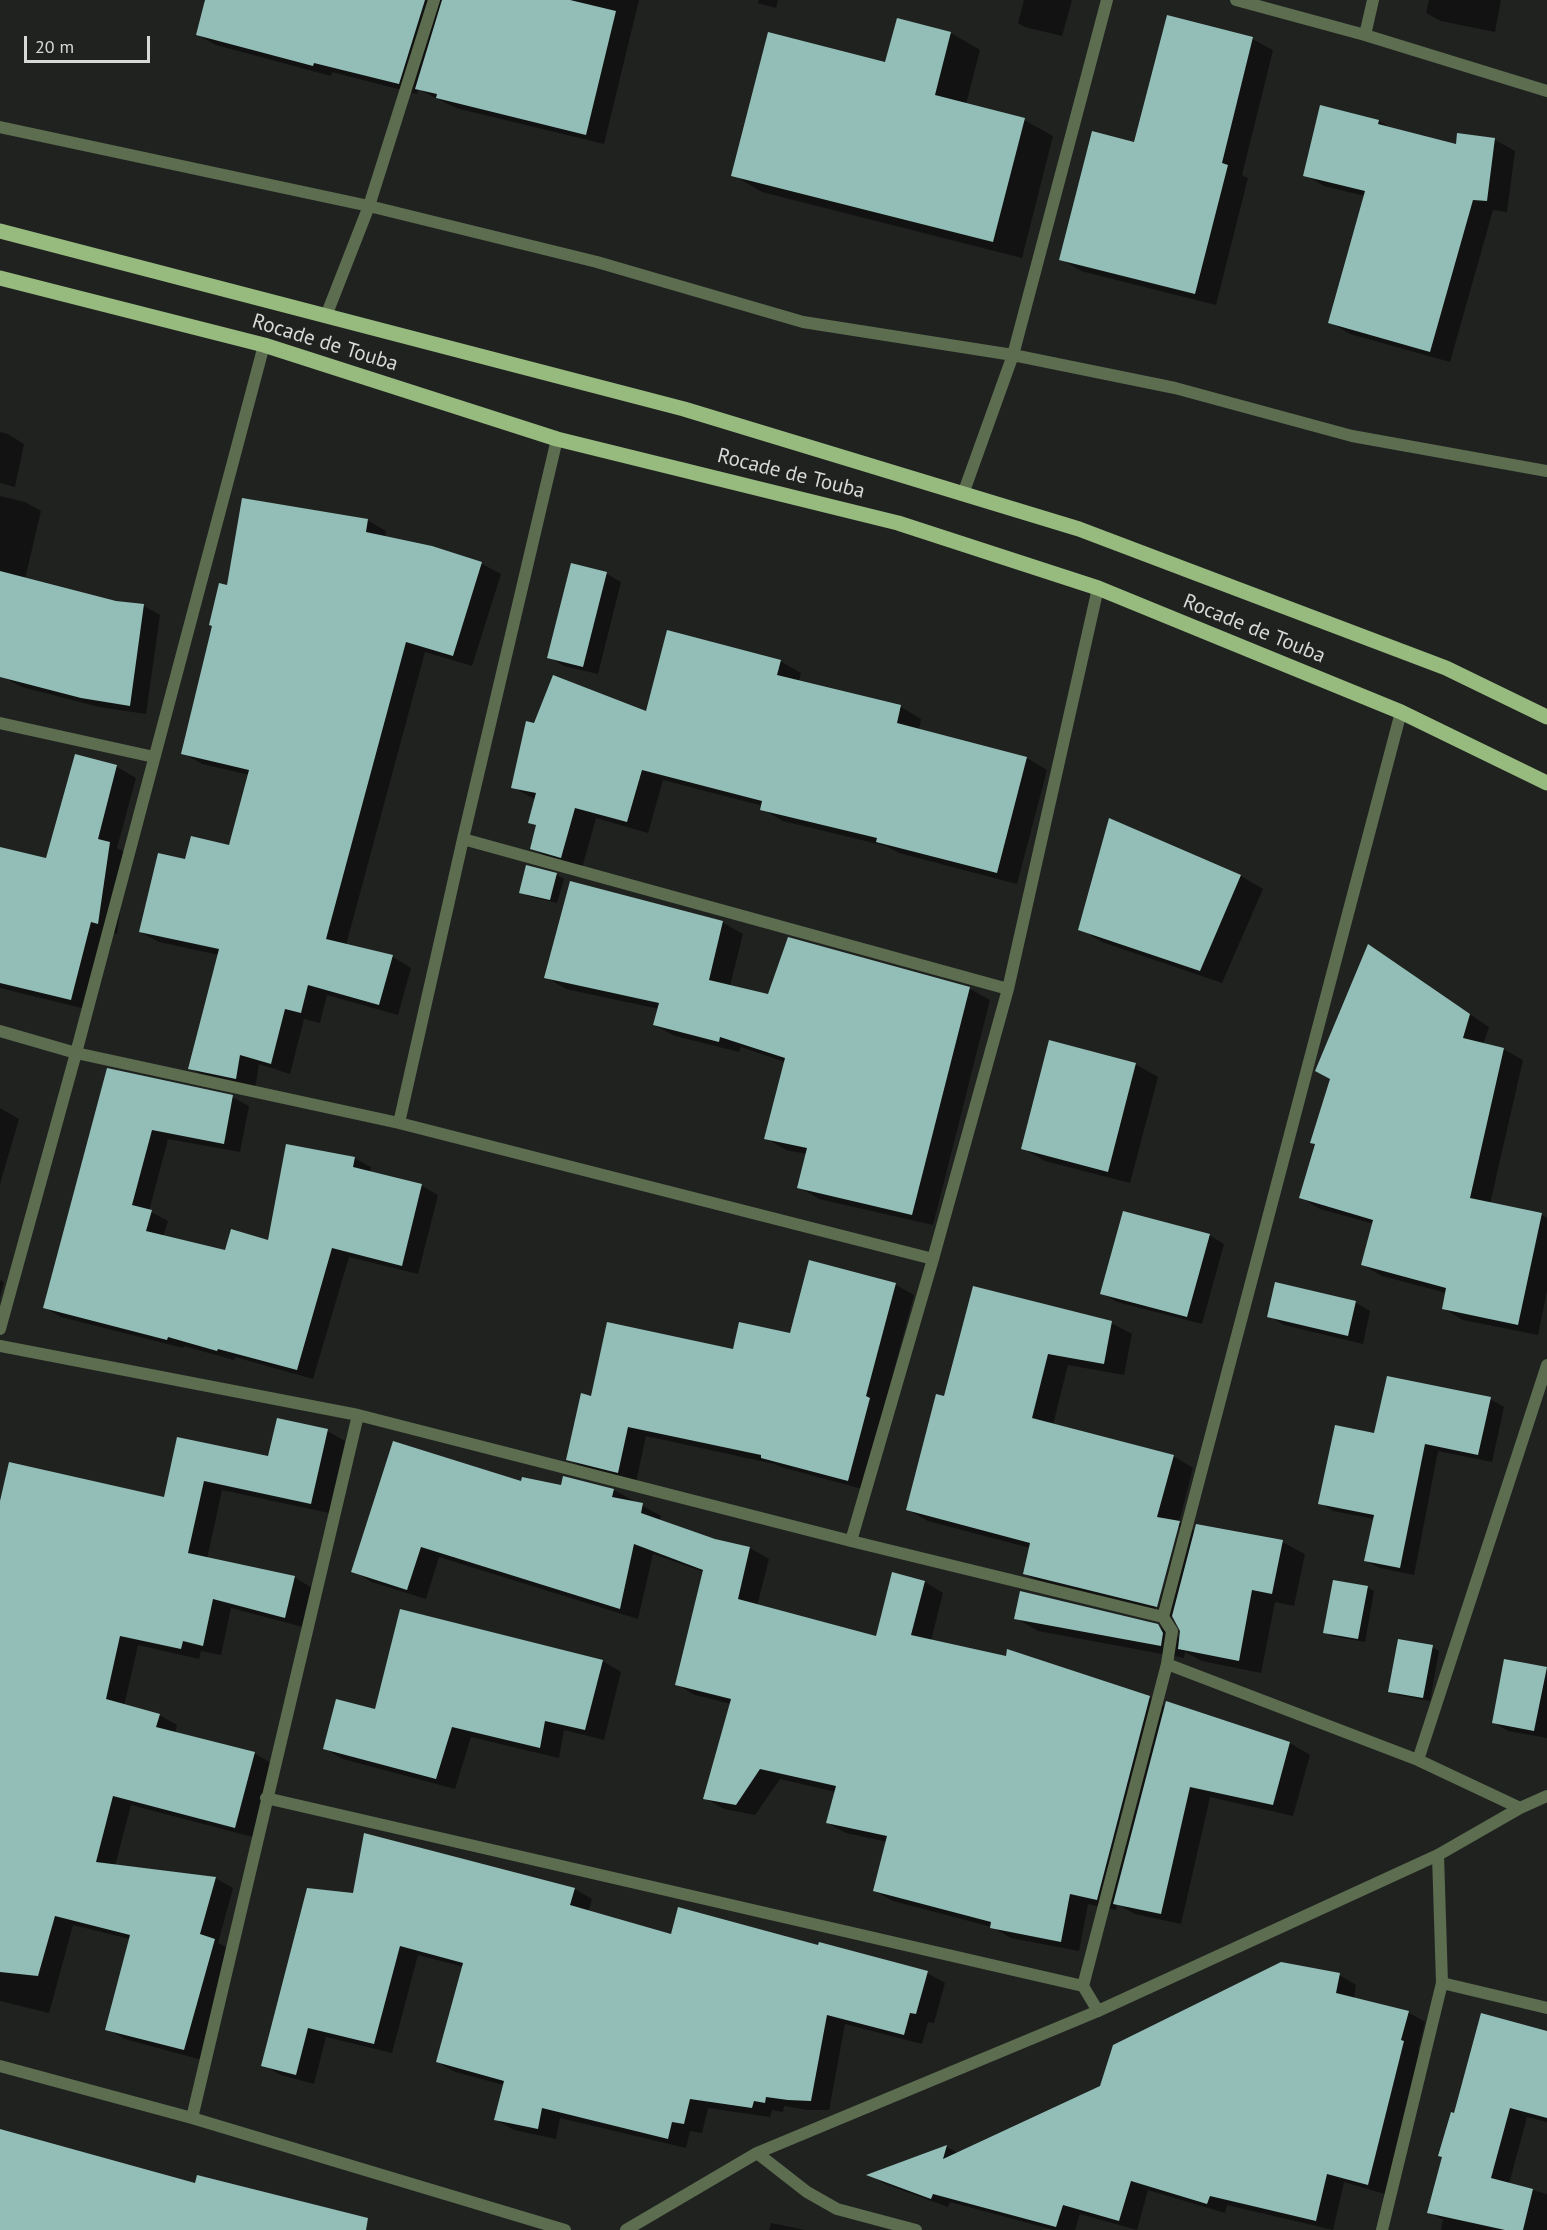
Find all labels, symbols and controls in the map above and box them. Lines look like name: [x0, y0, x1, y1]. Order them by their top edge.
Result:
scale bar: [27, 24, 153, 62]
text: 20 m: [35, 35, 74, 58]
street label: Rocade de Touba: [249, 309, 401, 377]
street label: Rocade de Touba: [715, 444, 867, 504]
street label: Rocade de Touba: [1179, 589, 1329, 669]

